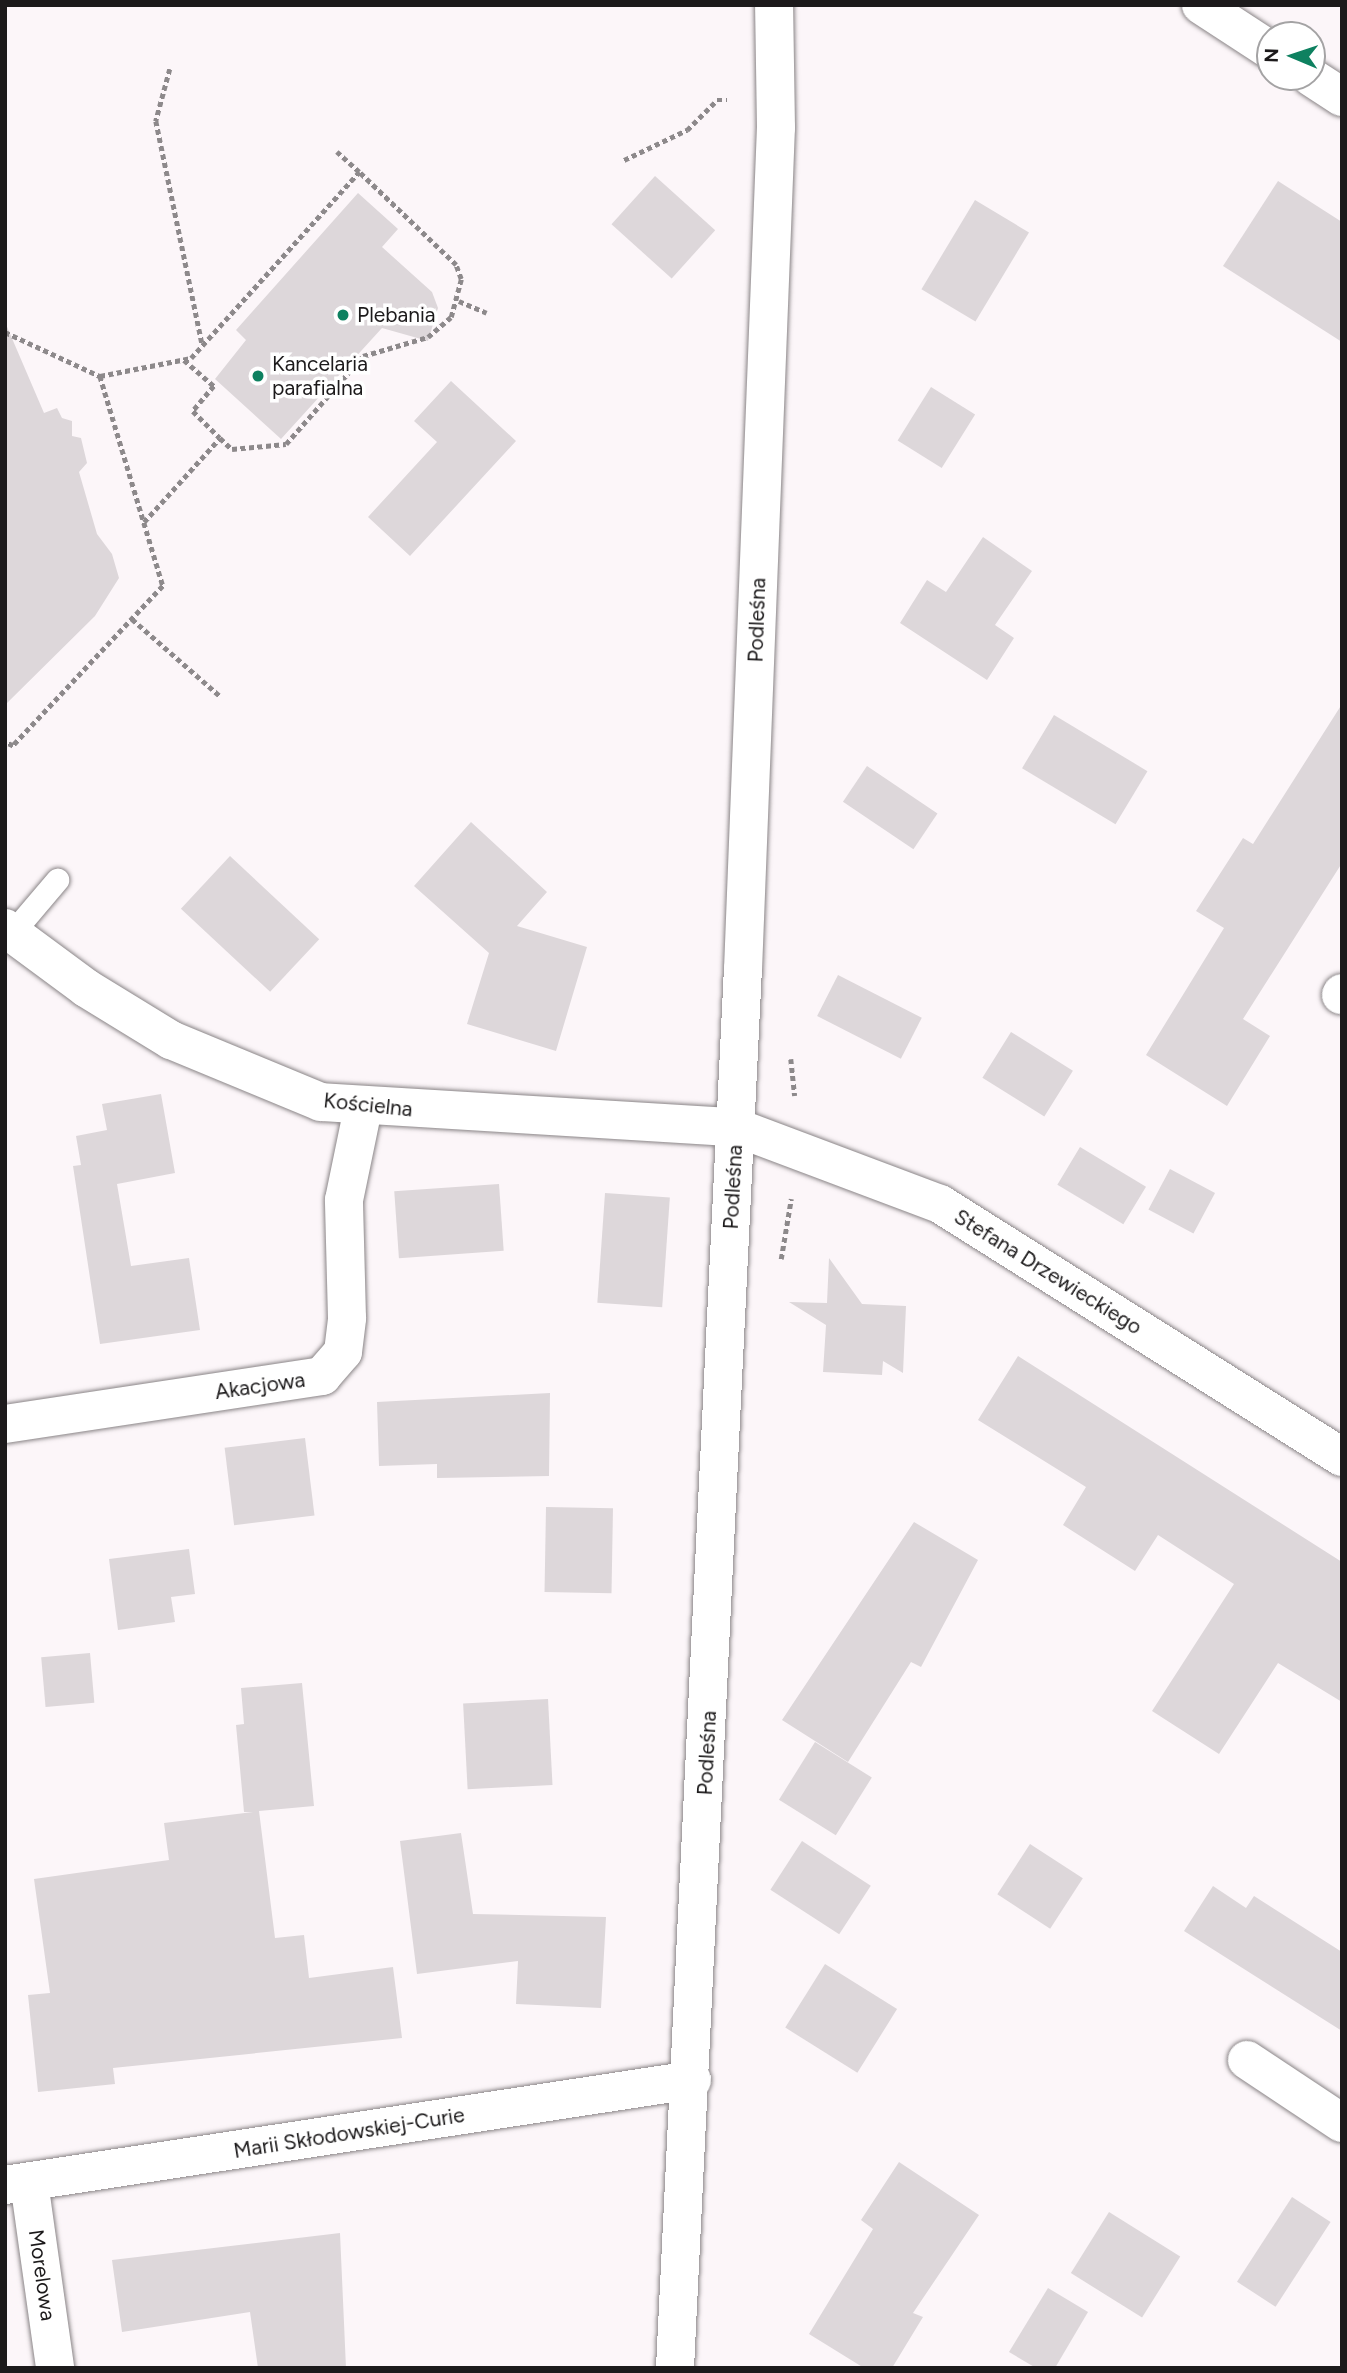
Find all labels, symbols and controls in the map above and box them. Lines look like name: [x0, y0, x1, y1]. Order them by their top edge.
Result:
north arrow: [1256, 21, 1326, 91]
text: N: [1260, 48, 1283, 63]
place label: Plebania: [357, 302, 436, 328]
marker: Plebania: [335, 307, 351, 323]
place label: Kancelaria parafialna: [272, 351, 368, 401]
marker: Kancelaria parafialna: [250, 368, 266, 384]
street label: Podleśna: [743, 577, 771, 663]
street label: Kościelna: [322, 1088, 414, 1122]
street label: Podleśna: [718, 1144, 748, 1230]
street label: Stefana Drzewieckiego: [950, 1204, 1146, 1340]
street label: Akacjowa: [213, 1367, 307, 1405]
street label: Podleśna: [692, 1710, 722, 1796]
street label: Marii Skłodowskiej-Curie: [232, 2102, 466, 2164]
street label: Morelowa: [23, 2228, 61, 2322]

